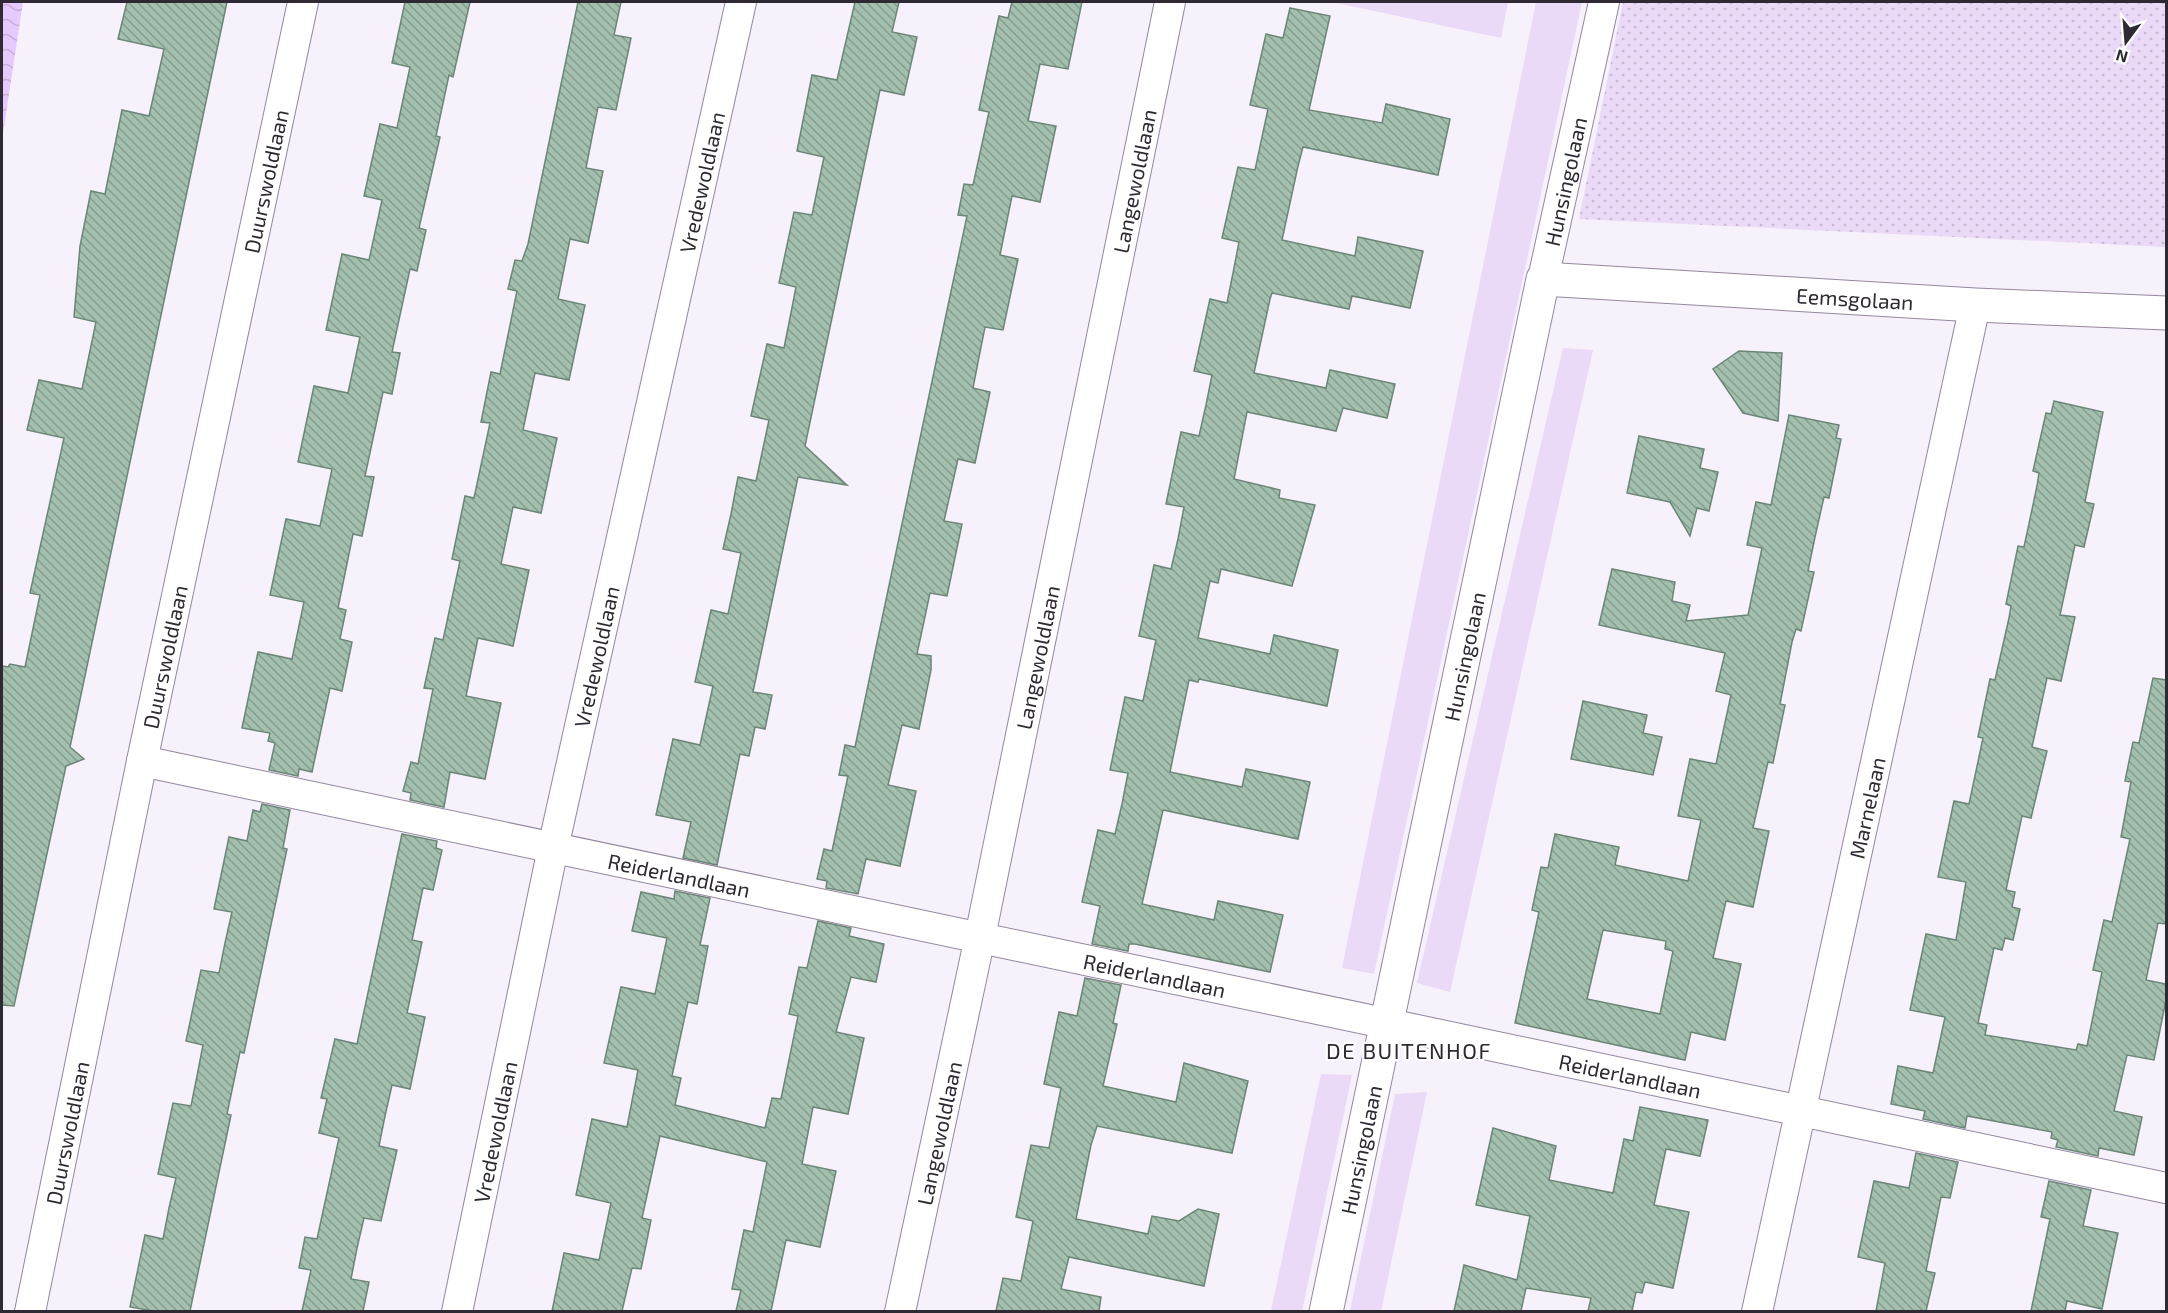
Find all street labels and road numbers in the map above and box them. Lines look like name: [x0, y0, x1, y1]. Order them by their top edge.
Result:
street label: Duurswoldlaan: [238, 107, 292, 255]
street label: Langewoldlaan: [1107, 107, 1160, 255]
street label: Vredewoldlaan: [673, 109, 729, 255]
street label: Hunsingolaan: [1538, 114, 1591, 248]
street label: Eemsgolaan: [1796, 282, 1914, 314]
street label: Duurswoldlaan: [137, 583, 192, 731]
street label: Langewoldlaan: [1010, 583, 1064, 731]
street label: Vredewoldlaan: [568, 584, 623, 729]
street label: Hunsingolaan: [1438, 589, 1489, 723]
street label: Marnelaan: [1843, 755, 1889, 861]
street label: Reiderlandlaan: [606, 847, 753, 901]
street label: Reiderlandlaan: [1081, 947, 1228, 1002]
street label: Reiderlandlaan: [1557, 1048, 1704, 1102]
street label: Duurswoldlaan: [40, 1059, 93, 1207]
street label: Vredewoldlaan: [467, 1059, 521, 1205]
street label: Langewoldlaan: [911, 1059, 966, 1207]
street label: Hunsingolaan: [1334, 1083, 1386, 1216]

